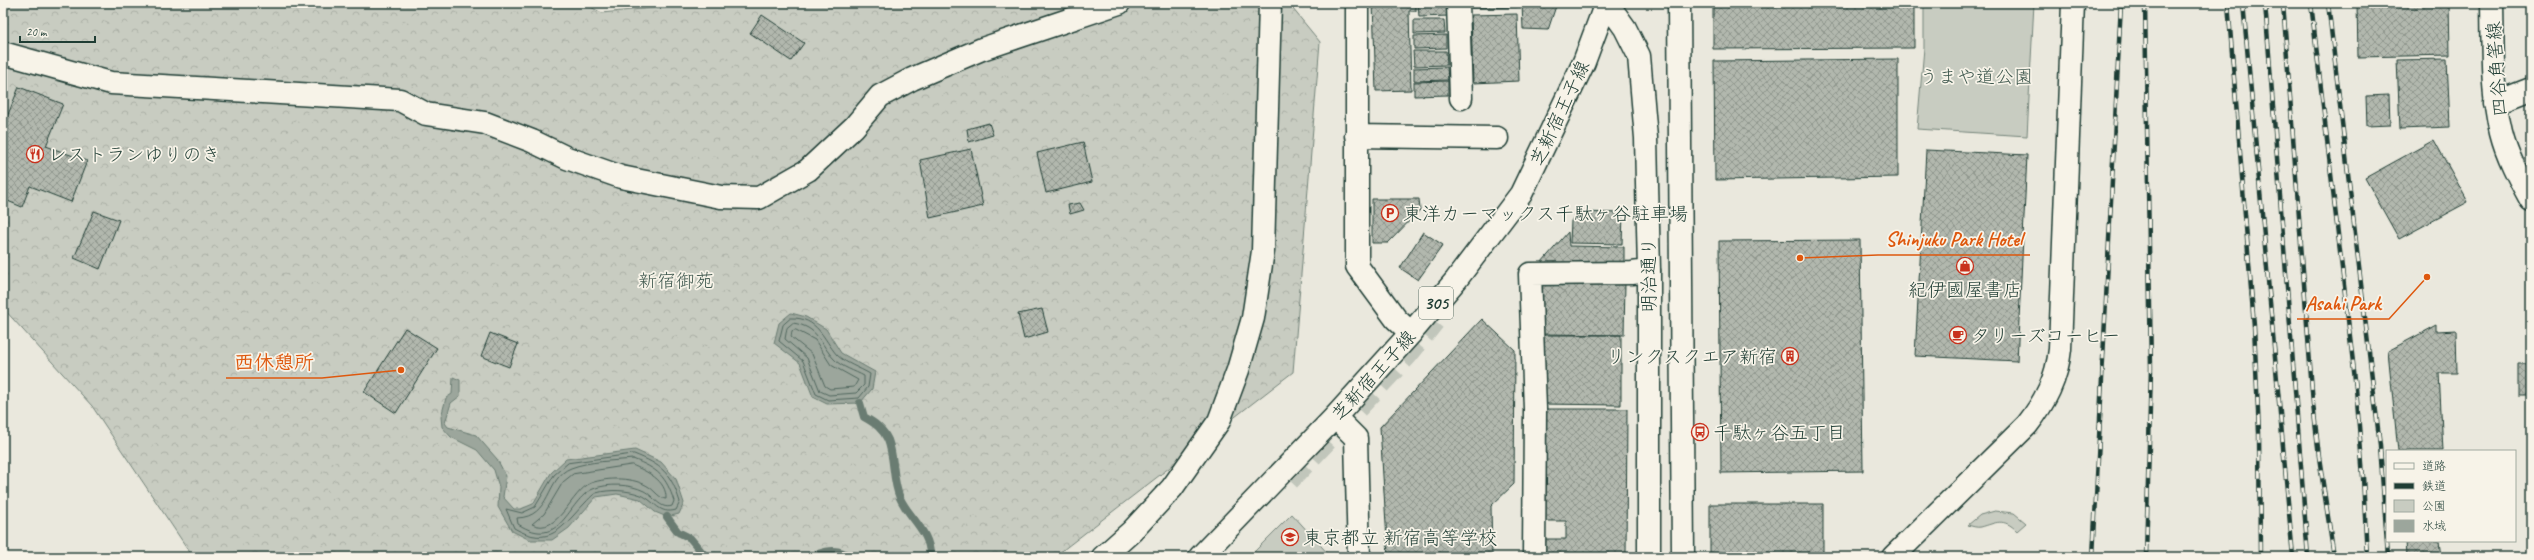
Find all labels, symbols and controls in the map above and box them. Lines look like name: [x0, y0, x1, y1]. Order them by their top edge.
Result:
scale bar: [20, 18, 95, 44]
street label: 四谷角筈線: [2482, 21, 2512, 117]
text: 20 m: [26, 24, 48, 40]
street label: 芝新宿王子線: [1525, 57, 1595, 170]
park label: うまや道公園: [1919, 65, 2033, 89]
place label: レストランゆりのき: [48, 143, 221, 167]
restaurant icon: レストランゆりのき: [25, 144, 45, 164]
place label: 東洋カーマックス千駄ヶ谷駐車場: [1403, 202, 1688, 226]
parking icon: 東洋カーマックス千駄ヶ谷駐車場: [1380, 203, 1400, 223]
callout: Shinjuku Park Hotel: [1878, 223, 2030, 255]
text: Shinjuku Park Hotel: [1886, 227, 2026, 252]
street label: 明治通り: [1637, 237, 1661, 313]
shop icon: 紀伊國屋書店: [1955, 256, 1975, 276]
park label: 新宿御苑: [638, 269, 714, 293]
place label: 紀伊國屋書店: [1908, 278, 2022, 302]
road number: 305: [1419, 287, 1453, 319]
callout: Asahi Park: [2297, 287, 2389, 319]
text: Asahi Park: [2305, 291, 2383, 316]
place label: タリーズコーヒー: [1971, 324, 2120, 348]
street label: 芝新宿王子線: [1327, 325, 1421, 426]
cafe icon: タリーズコーヒー: [1948, 325, 1968, 345]
place label: リンクスクエア新宿: [1606, 345, 1777, 369]
callout: 西休憩所: [226, 346, 322, 378]
building icon: リンクスクエア新宿: [1780, 346, 1800, 366]
text: 西休憩所: [234, 350, 314, 375]
place label: 千駄ヶ谷五丁目: [1713, 421, 1846, 445]
bus stop icon: 千駄ヶ谷五丁目: [1690, 422, 1710, 442]
legend: [2386, 450, 2516, 542]
text: 道路: [2422, 458, 2446, 474]
text: 鉄道: [2422, 478, 2446, 494]
text: 公園: [2422, 498, 2446, 514]
text: 水域: [2422, 518, 2446, 534]
place label: 東京都立 新宿高等学校: [1303, 526, 1498, 550]
school or university icon: 東京都立 新宿高等学校: [1280, 527, 1300, 547]

